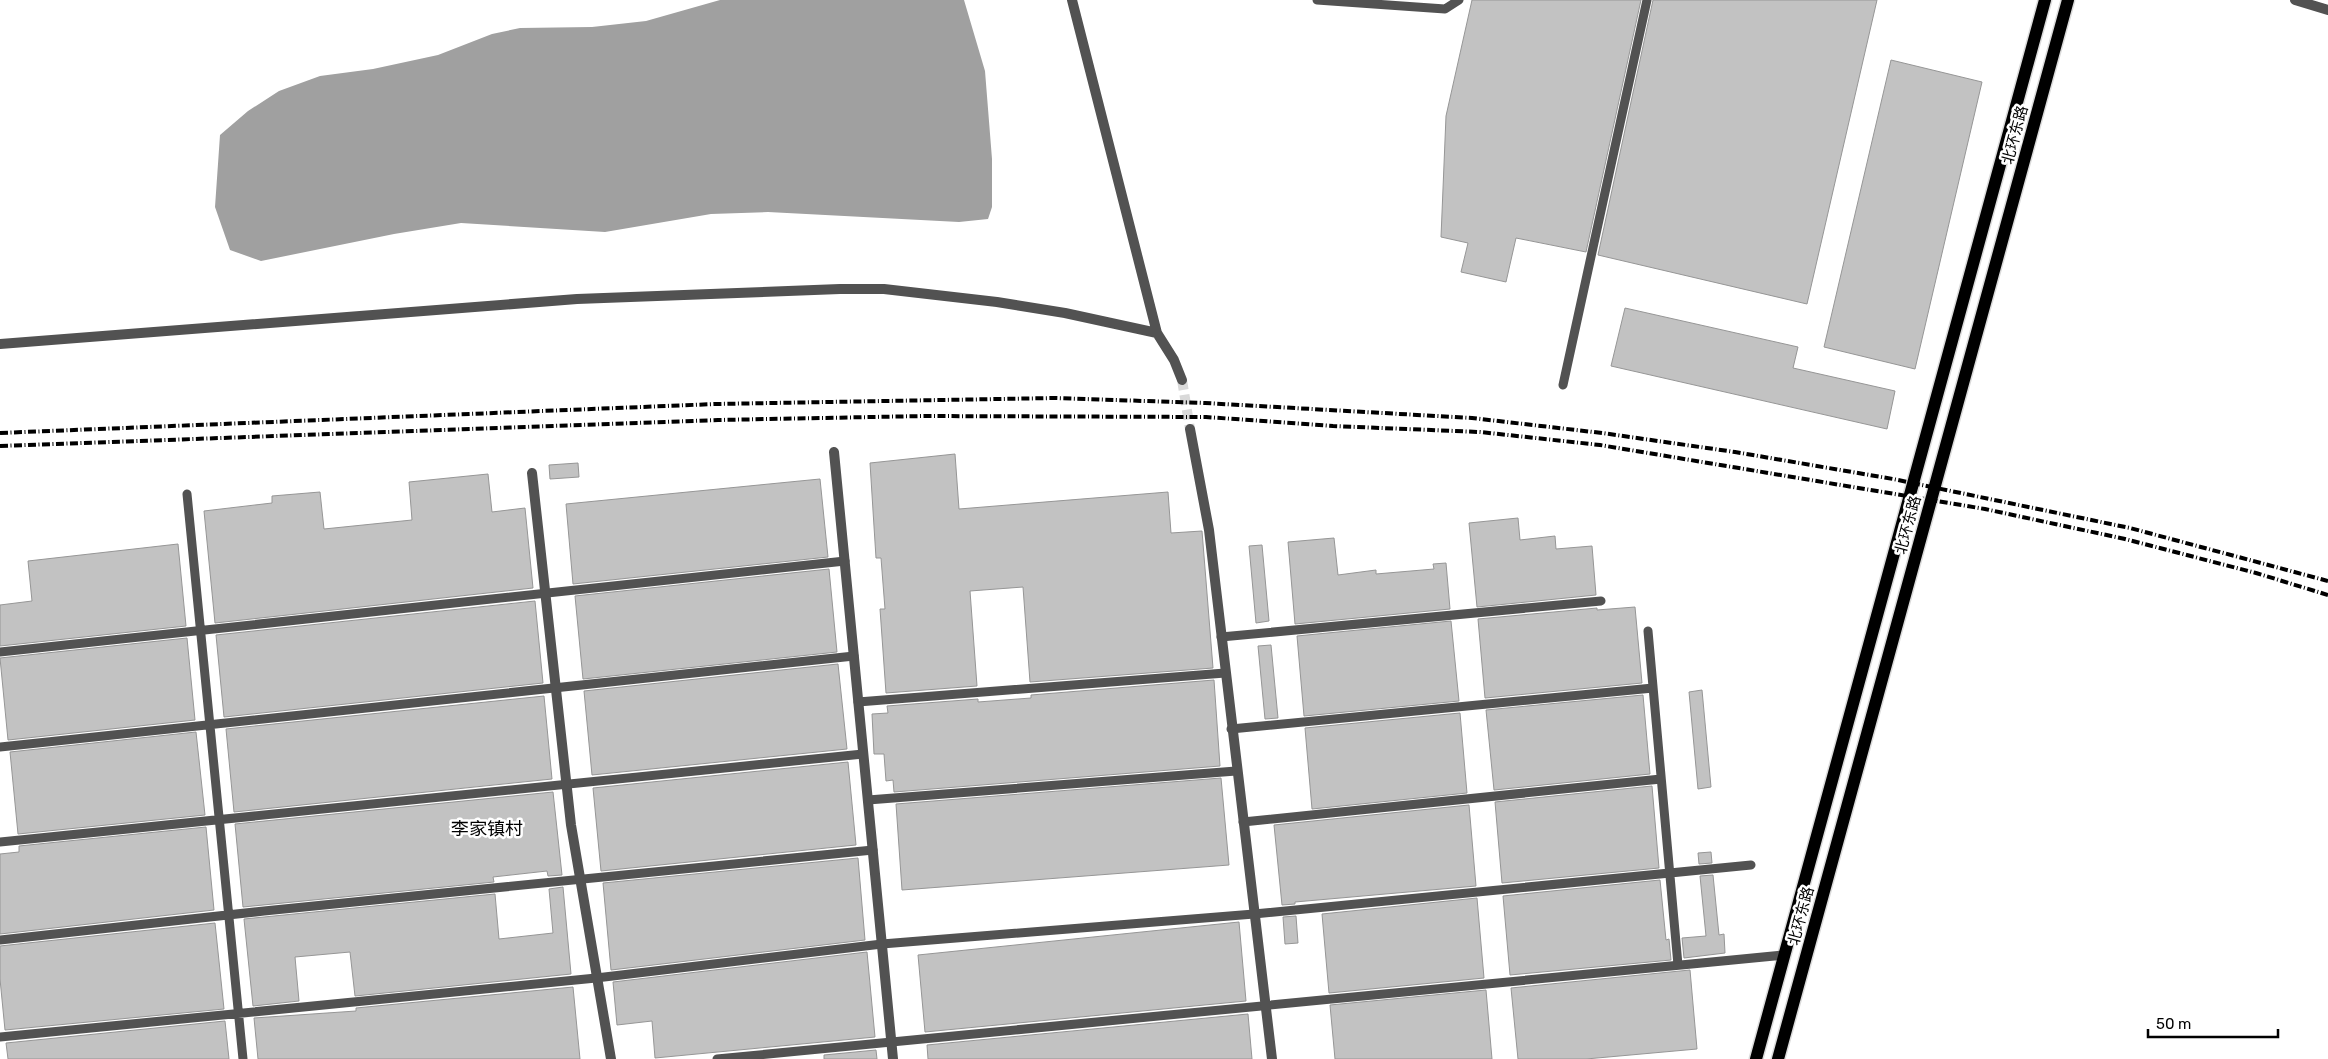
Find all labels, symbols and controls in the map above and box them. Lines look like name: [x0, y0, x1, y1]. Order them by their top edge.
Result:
street label: 北环东路: [1999, 104, 2031, 166]
street label: 北环东路: [1892, 494, 1924, 556]
district label: 李家镇村: [451, 818, 523, 840]
street label: 北环东路: [1785, 885, 1817, 947]
scale bar: [2148, 1006, 2278, 1038]
text: 50 m: [2156, 1015, 2191, 1033]

